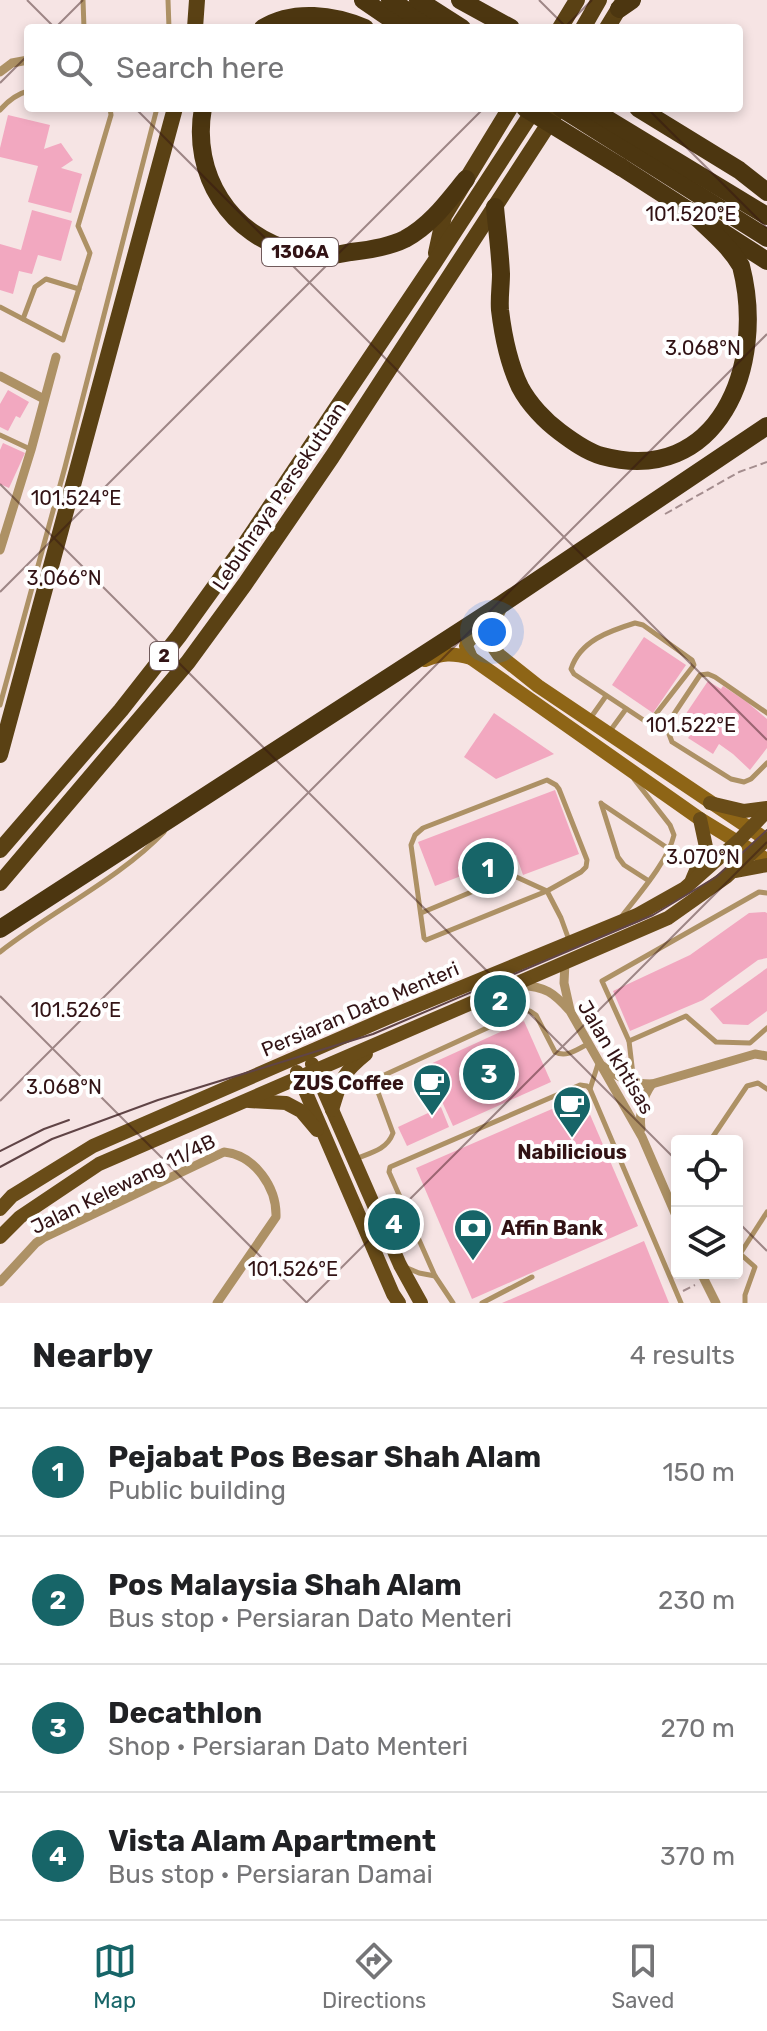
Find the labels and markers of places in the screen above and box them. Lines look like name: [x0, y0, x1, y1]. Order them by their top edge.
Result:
pin: 1: [462, 838, 514, 898]
pin: 2: [474, 971, 526, 1031]
pin: 3: [463, 1044, 515, 1104]
cafe icon: ZUS Coffee: [411, 1062, 453, 1117]
place label: ZUS Coffee: [293, 1071, 404, 1095]
cafe icon: Nabilicious: [551, 1084, 593, 1139]
place label: Nabilicious: [517, 1140, 627, 1164]
pin: 4: [368, 1194, 420, 1254]
bank icon: Affin Bank: [452, 1207, 494, 1262]
place label: Affin Bank: [501, 1216, 604, 1240]

